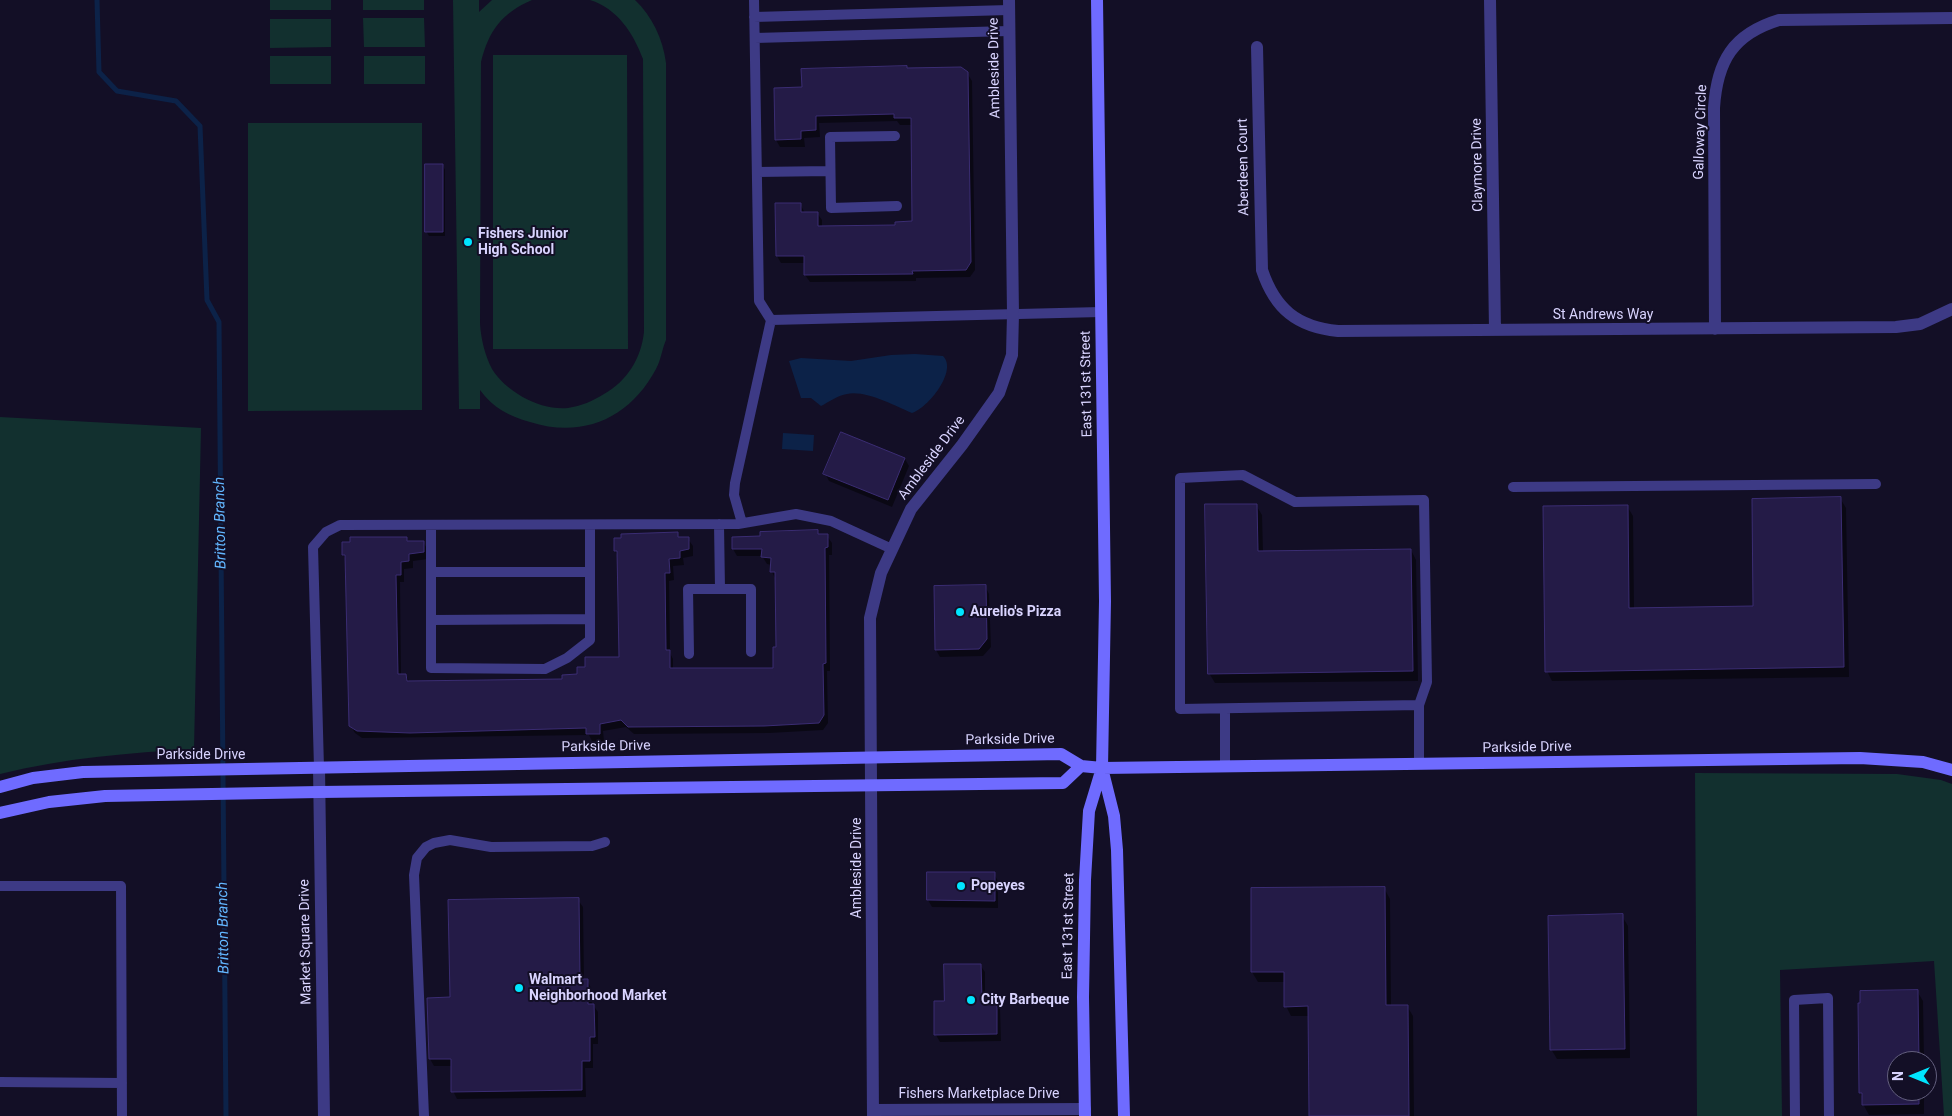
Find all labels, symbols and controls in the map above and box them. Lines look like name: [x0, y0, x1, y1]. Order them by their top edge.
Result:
street label: Ambleside Drive: [986, 17, 1004, 119]
street label: Galloway Circle: [1691, 84, 1711, 180]
street label: Aberdeen Court: [1235, 118, 1253, 216]
street label: Claymore Drive: [1469, 118, 1487, 212]
place label: Fishers Junior High School: [478, 226, 568, 258]
marker: Fishers Junior High School: [462, 236, 474, 248]
street label: St Andrews Way: [1553, 307, 1653, 323]
street label: East 131st Street: [1078, 331, 1096, 437]
street label: Ambleside Drive: [895, 413, 969, 503]
water label: Britton Branch: [211, 477, 231, 569]
place label: Aurelio's Pizza: [970, 604, 1061, 620]
marker: Aurelio's Pizza: [954, 606, 966, 618]
street label: Parkside Drive: [965, 731, 1055, 749]
street label: Parkside Drive: [561, 738, 651, 756]
street label: Parkside Drive: [1482, 739, 1572, 757]
street label: Parkside Drive: [156, 747, 246, 763]
street label: Ambleside Drive: [849, 818, 865, 918]
street label: East 131st Street: [1060, 873, 1078, 979]
place label: Popeyes: [971, 878, 1025, 894]
street label: Market Square Drive: [297, 879, 315, 1005]
marker: Popeyes: [955, 880, 967, 892]
water label: Britton Branch: [214, 882, 234, 974]
place label: Walmart Neighborhood Market: [529, 972, 666, 1004]
marker: Walmart Neighborhood Market: [513, 982, 525, 994]
place label: City Barbeque: [981, 992, 1069, 1008]
marker: City Barbeque: [965, 994, 977, 1006]
north arrow: [1887, 1051, 1937, 1101]
text: N: [1890, 1071, 1906, 1081]
street label: Fishers Marketplace Drive: [898, 1086, 1060, 1102]

